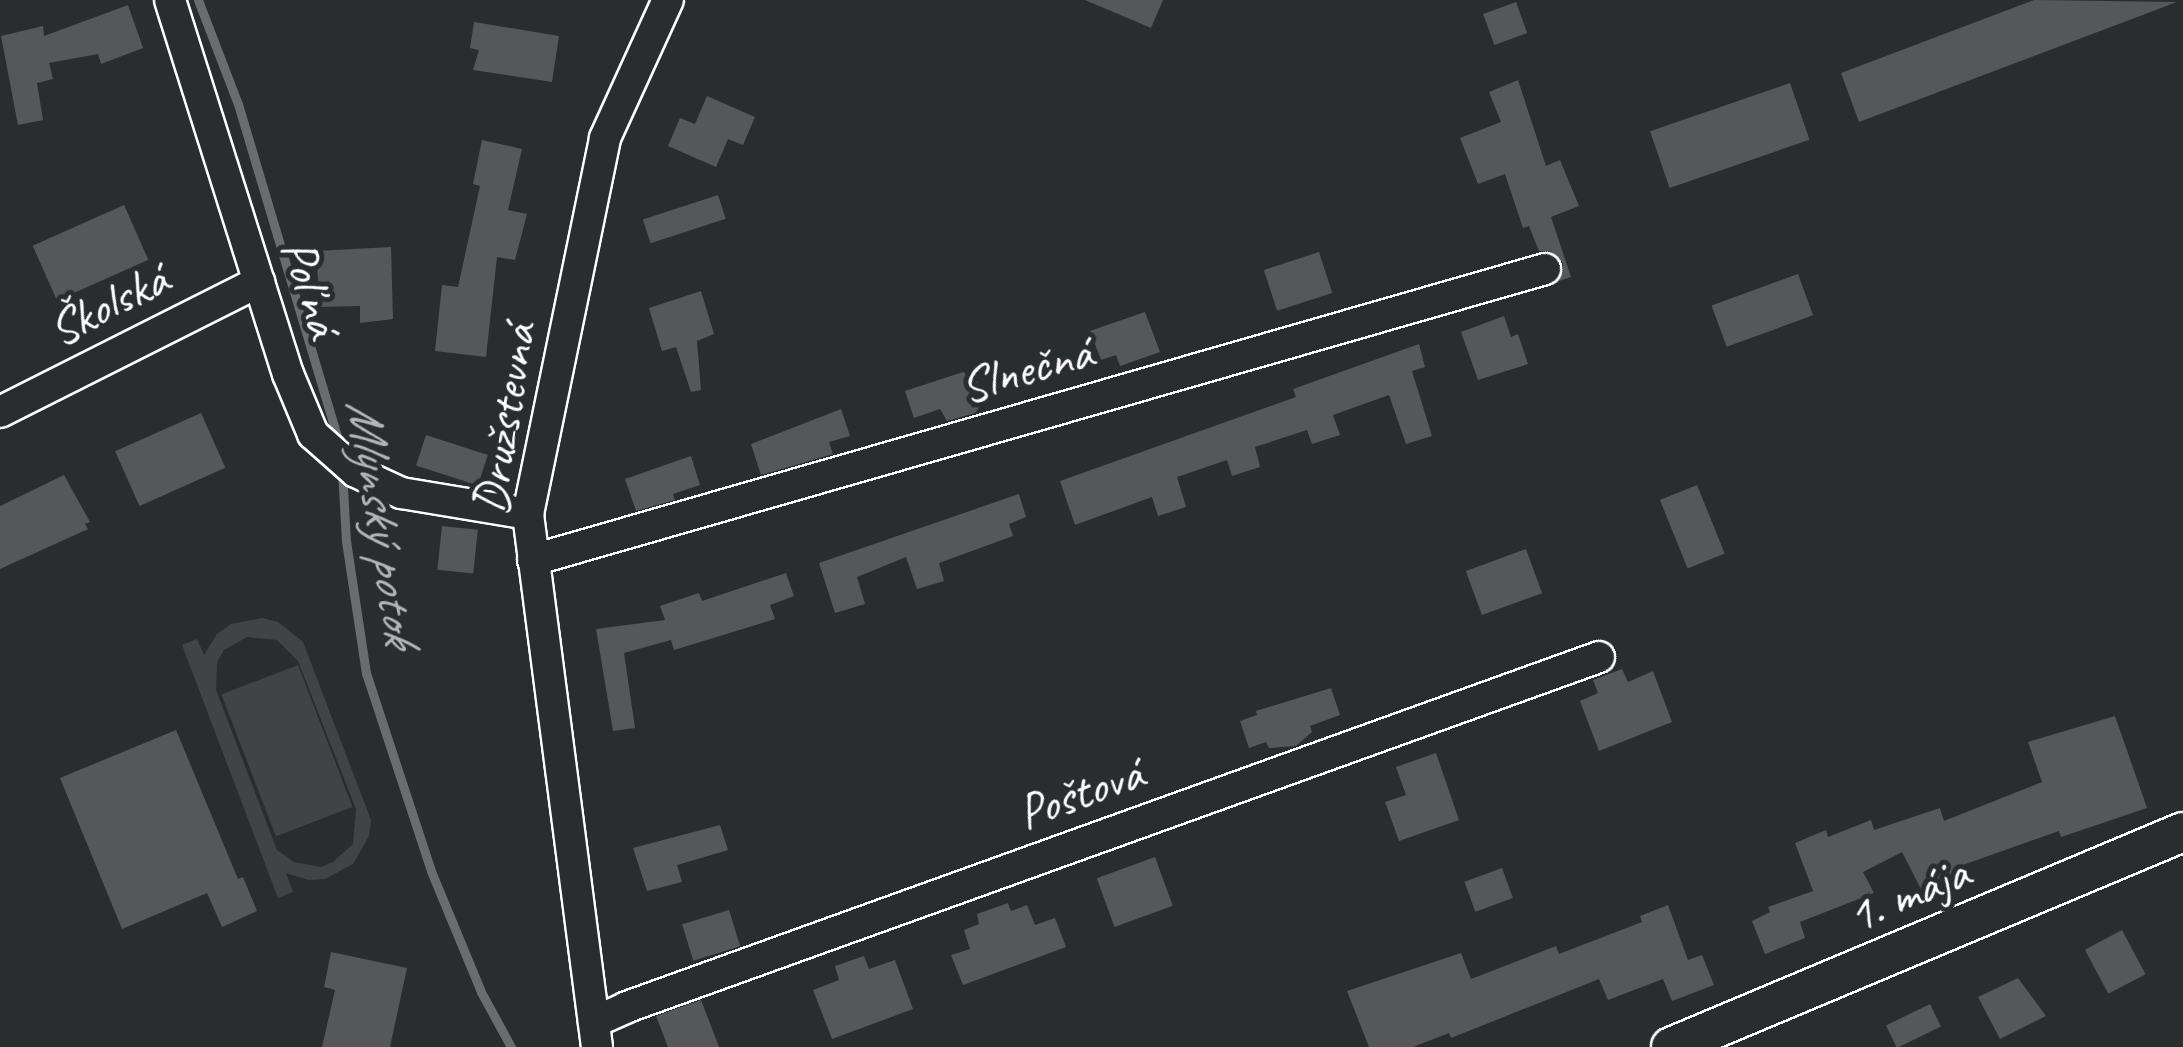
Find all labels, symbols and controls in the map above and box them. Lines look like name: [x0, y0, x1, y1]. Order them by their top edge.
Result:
street label: Poľná: [267, 232, 355, 344]
street label: Školská: [38, 249, 178, 359]
street label: Družstevná: [459, 319, 549, 519]
street label: Slnečná: [953, 322, 1099, 416]
water label: Mlynský potok: [332, 395, 432, 649]
street label: Poštová: [1009, 743, 1151, 843]
street label: 1. mája: [1838, 842, 1978, 946]

